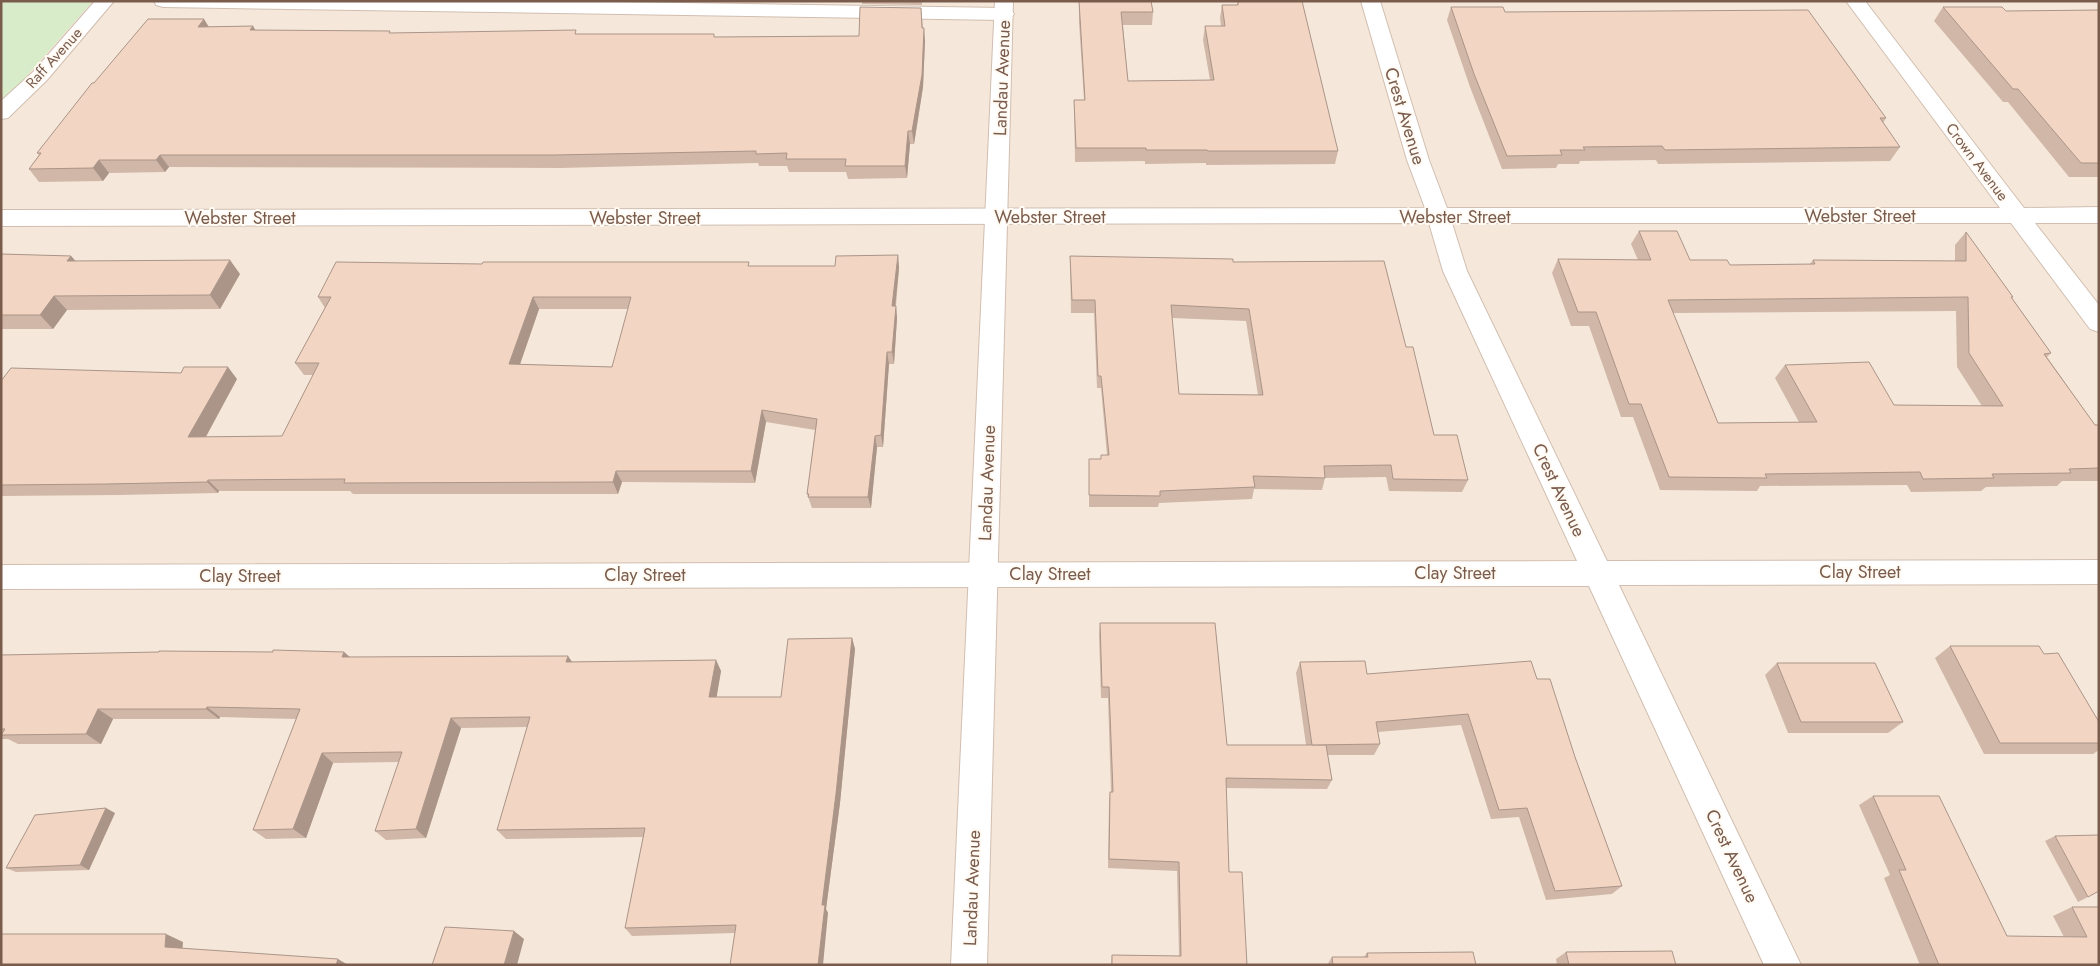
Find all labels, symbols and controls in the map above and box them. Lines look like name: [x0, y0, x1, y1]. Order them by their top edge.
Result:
street label: Landau Avenue: [987, 20, 1017, 136]
street label: Raff Avenue: [21, 22, 88, 93]
street label: Crest Avenue: [1378, 64, 1432, 168]
street label: Crown Avenue: [1940, 118, 2014, 206]
street label: Webster Street: [1804, 203, 1916, 229]
street label: Webster Street: [994, 204, 1106, 230]
street label: Webster Street: [1399, 204, 1511, 230]
street label: Webster Street: [184, 205, 296, 231]
street label: Webster Street: [589, 205, 701, 231]
street label: Landau Avenue: [972, 425, 1002, 541]
street label: Crest Avenue: [1526, 439, 1592, 541]
street label: Clay Street: [1819, 559, 1901, 585]
street label: Clay Street: [1414, 560, 1496, 586]
street label: Clay Street: [1009, 561, 1091, 587]
street label: Clay Street: [604, 562, 686, 588]
street label: Clay Street: [199, 563, 281, 589]
street label: Crest Avenue: [1699, 805, 1765, 907]
street label: Landau Avenue: [957, 830, 987, 946]

